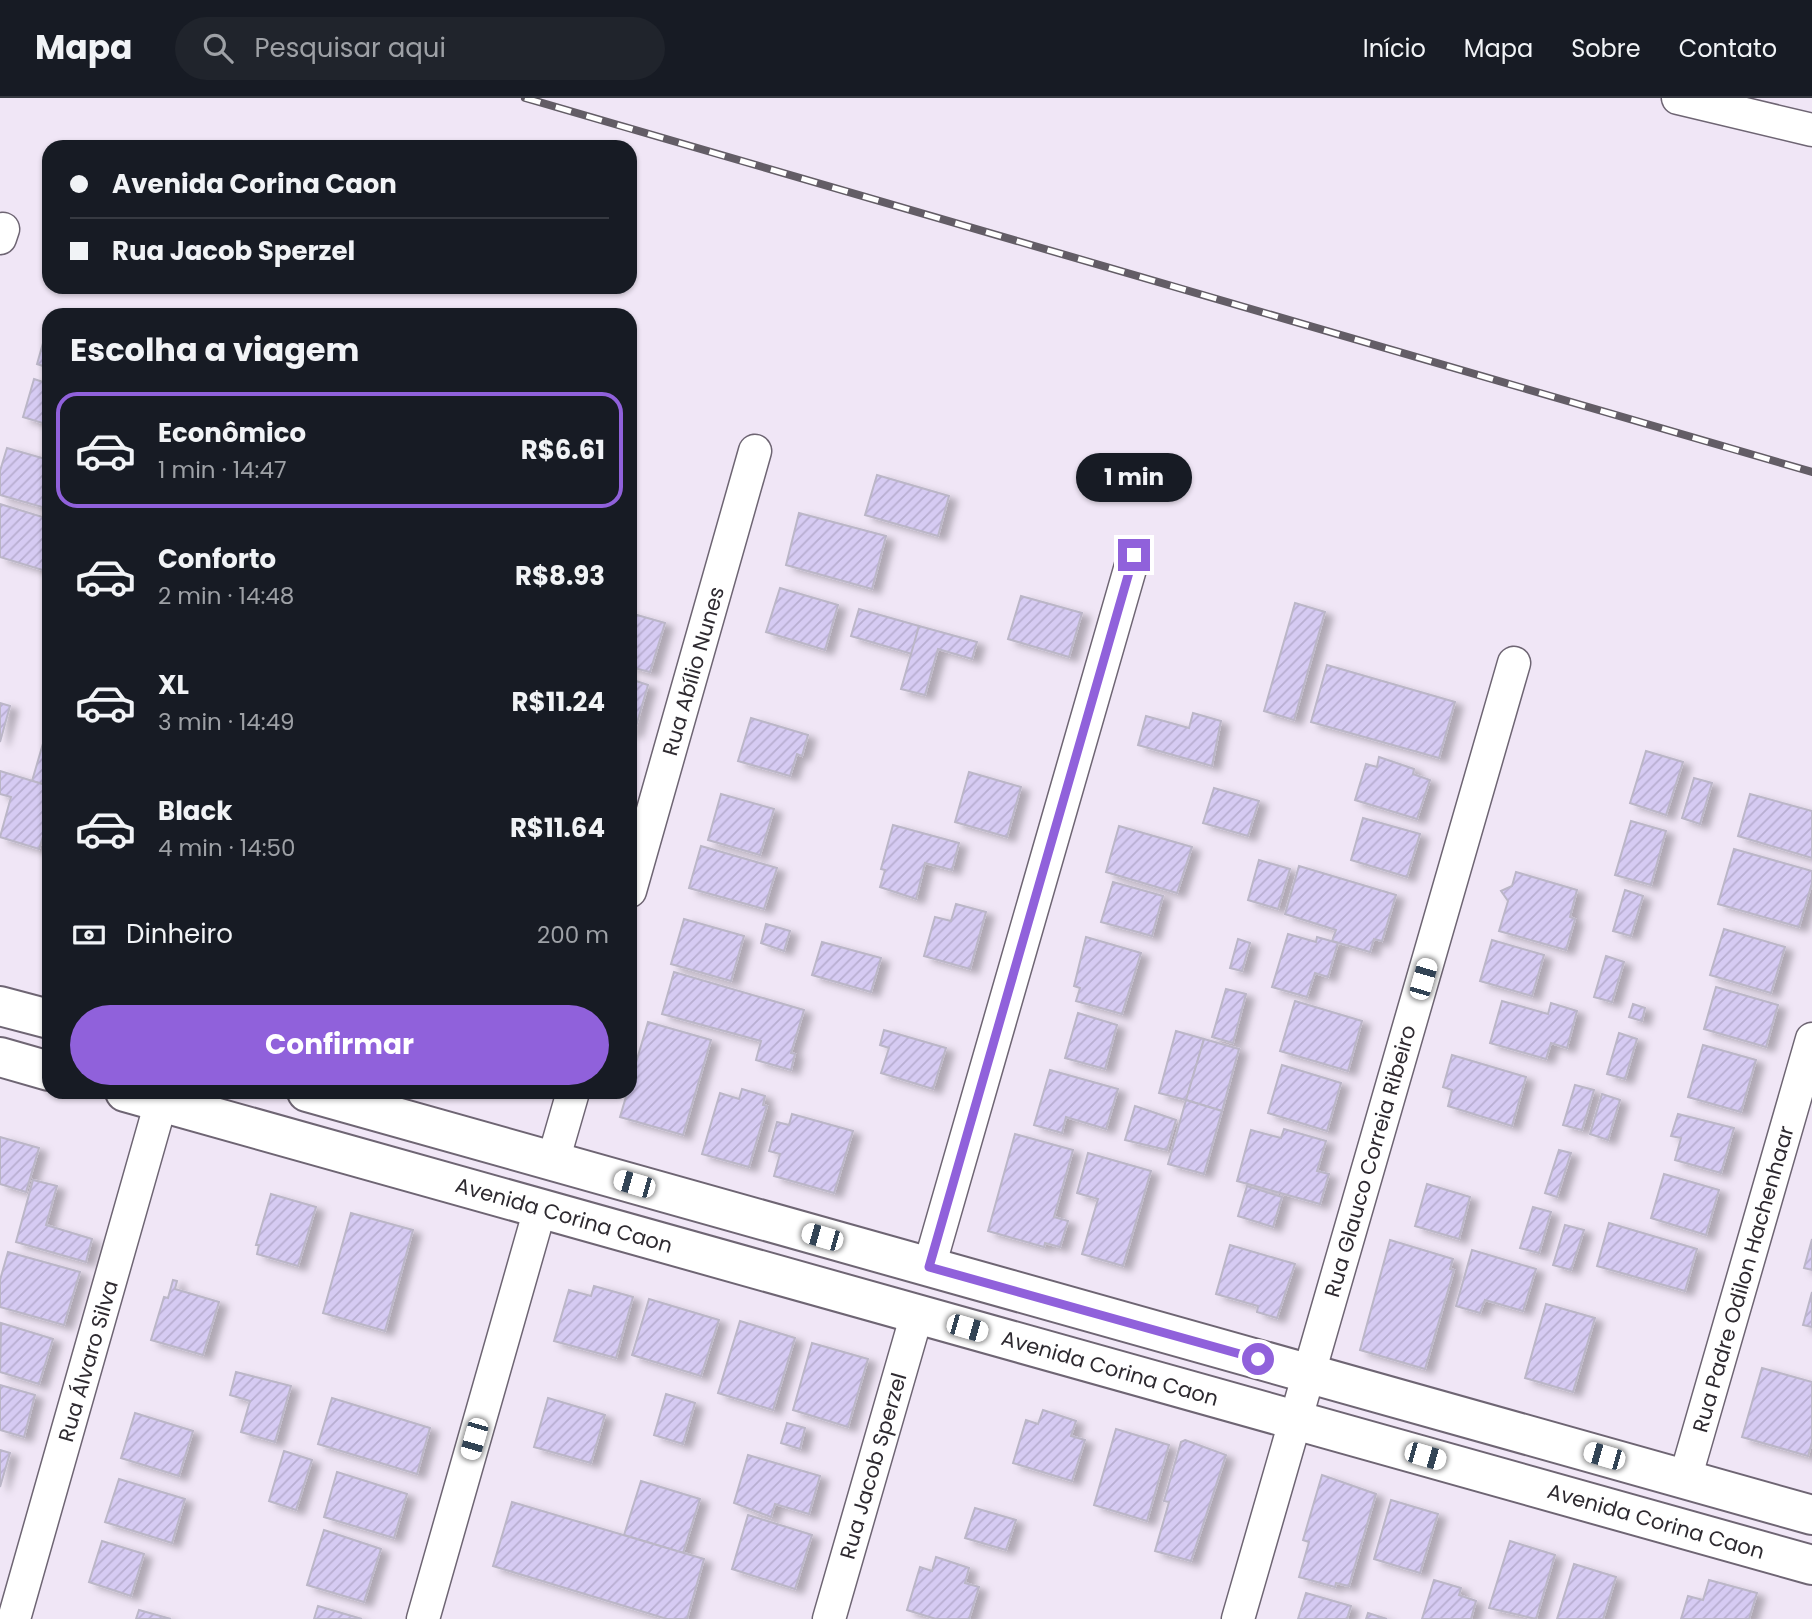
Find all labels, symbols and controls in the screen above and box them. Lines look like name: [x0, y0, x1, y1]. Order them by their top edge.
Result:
search box: [175, 17, 665, 80]
text: Mapa: [35, 24, 133, 71]
icon: search: [199, 29, 237, 67]
text: Pesquisar aqui: [255, 30, 446, 66]
text: Início: [1363, 32, 1426, 65]
text: Mapa: [1464, 32, 1533, 65]
text: Sobre: [1571, 32, 1641, 65]
text: Contato: [1679, 32, 1777, 65]
text: Avenida Corina Caon: [112, 166, 397, 202]
text: Rua Jacob Sperzel: [112, 233, 355, 269]
text: Escolha a viagem: [70, 327, 359, 372]
text: Econômico: [158, 415, 306, 451]
icon: car: [74, 419, 137, 482]
text: R$6.61: [521, 432, 605, 468]
text: 1 min · 14:47: [158, 454, 286, 486]
callout: 1 min: [1076, 454, 1192, 503]
text: 1 min: [1104, 461, 1164, 493]
route end: [1118, 539, 1150, 571]
text: Conforto: [158, 541, 276, 577]
icon: car: [74, 545, 137, 608]
text: R$8.93: [515, 558, 605, 594]
text: 2 min · 14:48: [158, 580, 294, 612]
street label: Rua Abílio Nunes: [655, 583, 731, 759]
text: XL: [158, 667, 189, 703]
icon: car: [74, 671, 137, 734]
text: R$11.24: [512, 684, 605, 720]
text: 3 min · 14:49: [158, 706, 295, 738]
text: Black: [158, 793, 232, 829]
icon: car: [74, 797, 137, 860]
text: R$11.64: [510, 810, 605, 846]
text: 4 min · 14:50: [158, 832, 295, 864]
icon: cash: [70, 916, 108, 954]
text: Dinheiro: [126, 916, 233, 952]
text: 200 m: [537, 919, 609, 951]
car: [1408, 956, 1439, 1002]
button: Confirmar: [70, 1005, 609, 1085]
street label: Rua Glauco Correia Ribeiro: [1317, 1022, 1423, 1300]
street label: Rua Padre Odilon Hachenhaar: [1685, 1122, 1801, 1436]
car: [611, 1168, 658, 1200]
street label: Avenida Corina Caon: [452, 1170, 676, 1260]
car: [799, 1221, 846, 1253]
street label: Rua Álvaro Silva: [51, 1277, 125, 1445]
car: [944, 1312, 991, 1344]
street label: Avenida Corina Caon: [998, 1323, 1222, 1413]
route start: [1242, 1343, 1274, 1375]
street label: Rua Jacob Sperzel: [833, 1370, 913, 1562]
car: [459, 1416, 490, 1462]
car: [1402, 1440, 1449, 1472]
car: [1581, 1440, 1628, 1472]
street label: Avenida Corina Caon: [1544, 1476, 1768, 1566]

